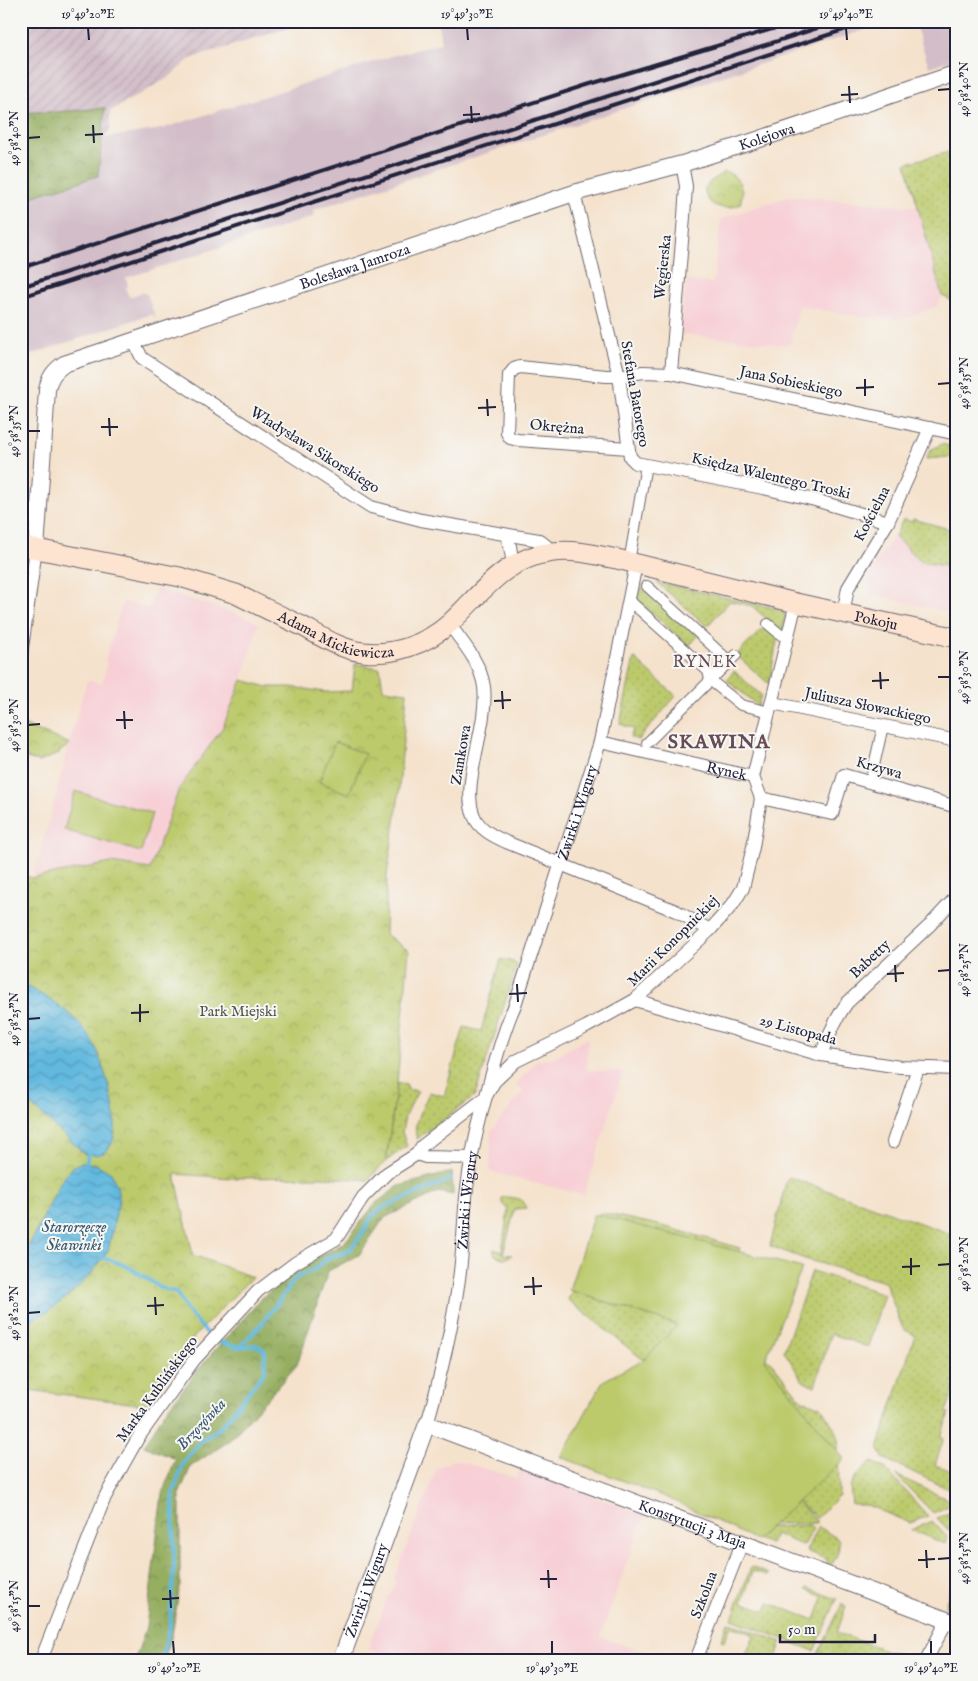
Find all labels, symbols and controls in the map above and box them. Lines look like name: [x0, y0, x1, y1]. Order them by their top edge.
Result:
text: 19°49'20"E: [61, 7, 115, 22]
text: 19°49'30"E: [441, 7, 493, 22]
text: 19°49'40"E: [819, 7, 873, 22]
text: 49°58'40"N: [957, 61, 972, 117]
text: 49°58'40"N: [7, 110, 22, 166]
street label: Kolejowa: [736, 118, 797, 155]
street label: Węgierska: [650, 233, 676, 300]
street label: Bolesława Jamroza: [297, 239, 413, 294]
street label: Stefana Batorego: [616, 339, 654, 449]
text: 49°58'35"N: [957, 356, 972, 409]
street label: Jana Sobieskiego: [736, 361, 844, 402]
street label: Władysława Sikorskiego: [247, 402, 383, 498]
text: 49°58'35"N: [7, 404, 22, 457]
street label: Okrężna: [529, 415, 585, 439]
street label: Księdza Walentego Troski: [690, 448, 852, 504]
street label: Kościelna: [850, 483, 895, 545]
street label: Adama Mickiewicza: [274, 606, 396, 662]
street label: Pokoju: [853, 606, 900, 634]
text: 49°58'30"N: [957, 649, 972, 704]
district label: RYNEK: [673, 653, 737, 673]
street label: Juliusza Słowackiego: [801, 683, 933, 729]
text: 49°58'30"N: [7, 697, 22, 752]
street label: Zamkowa: [446, 723, 476, 787]
district label: SKAWINA: [668, 730, 771, 755]
street label: Krzywa: [854, 752, 905, 784]
street label: Rynek: [705, 757, 750, 785]
street label: Żwirki i Wigury: [553, 762, 602, 863]
street label: Marii Konopnickiej: [623, 891, 723, 991]
street label: Babetty: [846, 935, 895, 983]
text: 49°58'25"N: [957, 943, 972, 997]
text: 49°58'25"N: [7, 992, 22, 1046]
park label: Park Miejski: [199, 1002, 277, 1021]
street label: 29 Listopada: [757, 1011, 839, 1050]
street label: Żwirki i Wigury: [453, 1148, 482, 1250]
water label: Starorzecze Skawinki: [42, 1218, 107, 1256]
text: 49°58'20"N: [957, 1236, 972, 1292]
text: 49°58'20"N: [7, 1285, 22, 1341]
street label: Marka Kublińskiego: [112, 1332, 202, 1446]
water label: Brzozówka: [173, 1395, 231, 1455]
street label: Konstytucji 3 Maja: [636, 1495, 750, 1553]
text: 49°58'15"N: [957, 1531, 972, 1584]
street label: Żwirki i Wigury: [340, 1540, 392, 1640]
street label: Szkolna: [686, 1568, 722, 1621]
text: 49°58'15"N: [7, 1579, 22, 1632]
scale bar: [780, 1611, 876, 1643]
text: 50 m: [788, 1620, 816, 1639]
text: 19°49'20"E: [147, 1661, 201, 1676]
text: 19°49'30"E: [526, 1661, 578, 1676]
text: 19°49'40"E: [904, 1661, 958, 1676]

